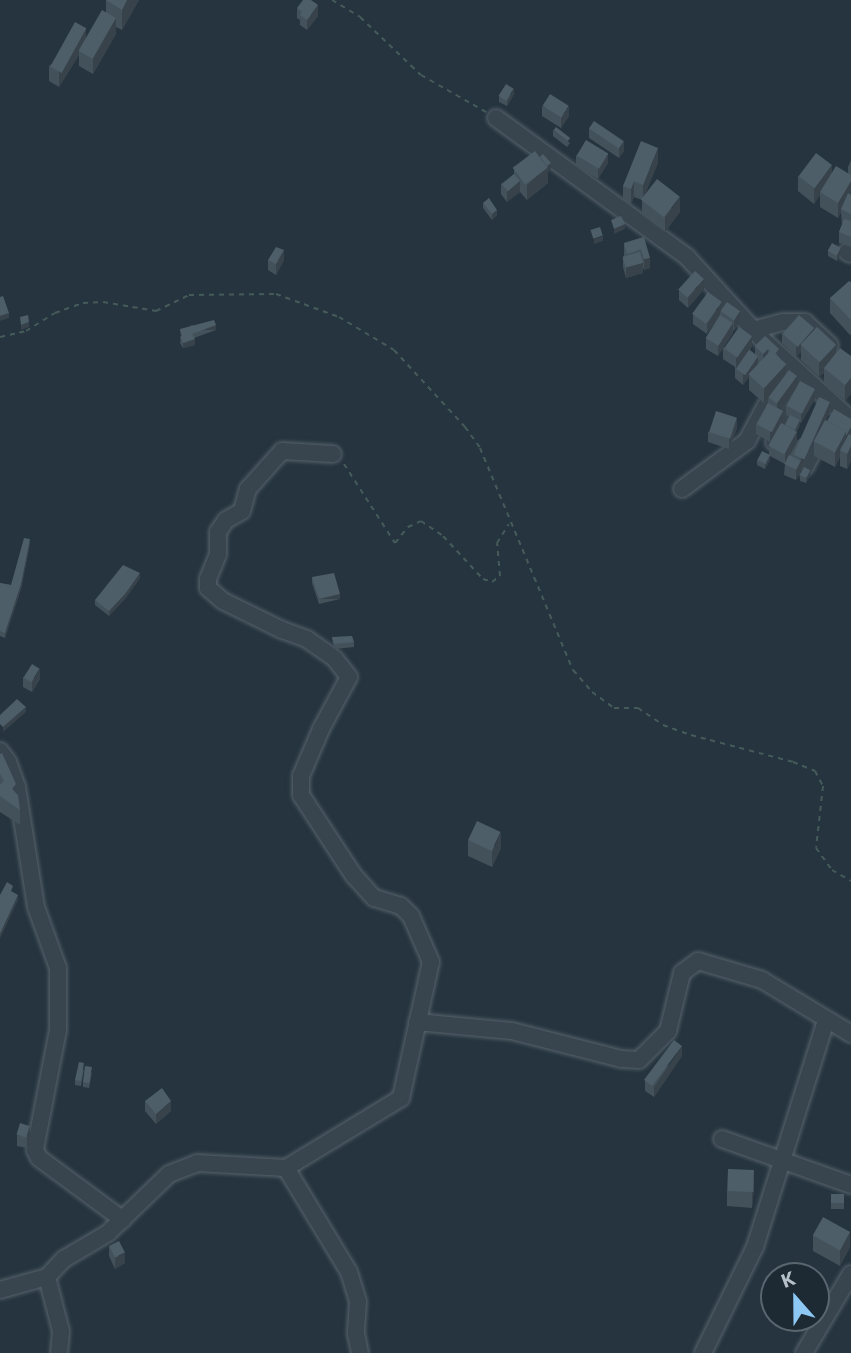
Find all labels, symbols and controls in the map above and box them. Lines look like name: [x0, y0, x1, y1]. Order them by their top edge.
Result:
north arrow: [760, 1262, 830, 1332]
text: K: [778, 1266, 798, 1292]

